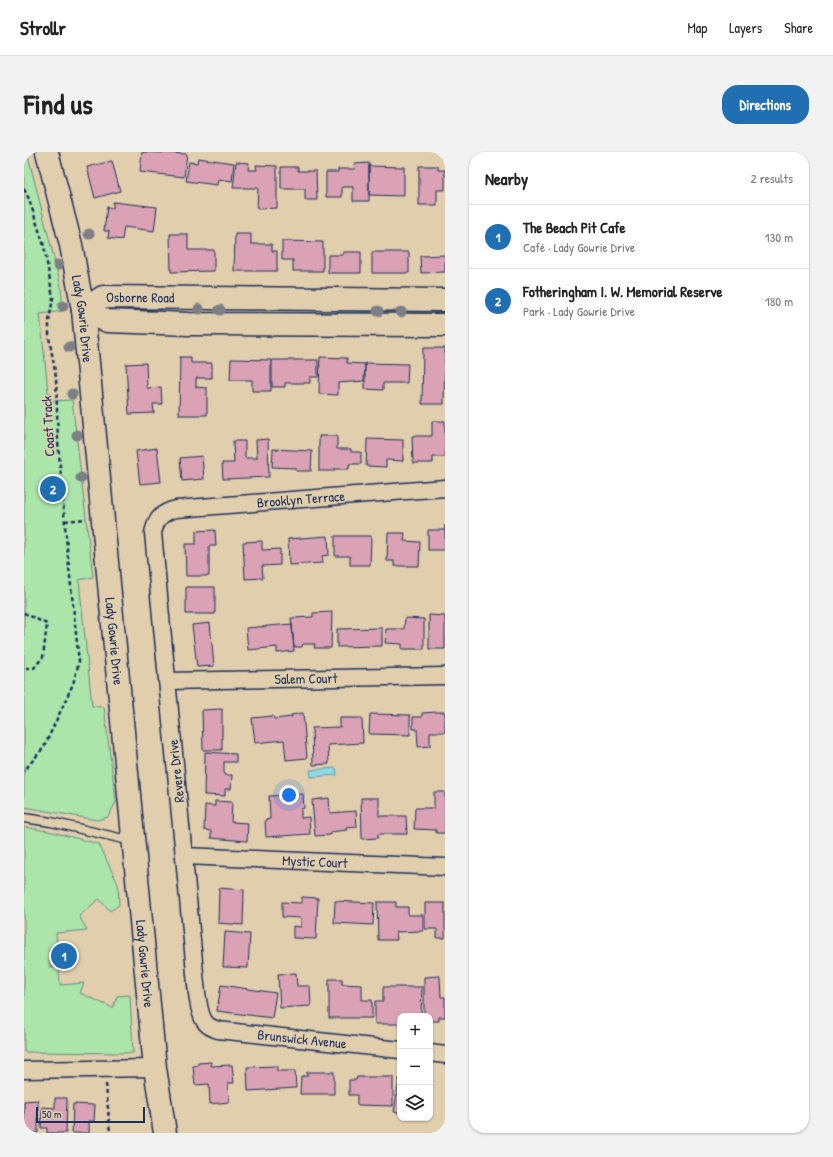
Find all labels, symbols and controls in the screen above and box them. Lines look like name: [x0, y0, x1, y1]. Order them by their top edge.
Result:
text: Strollr: [20, 15, 66, 41]
text: Map: [687, 18, 707, 37]
text: Layers: [729, 18, 762, 37]
text: Share: [784, 18, 813, 37]
text: Find us: [24, 85, 93, 123]
button: Directions: [722, 85, 809, 124]
text: Nearby: [485, 167, 528, 190]
text: 2 results: [751, 169, 793, 187]
text: The Beach Pit Cafe: [523, 217, 625, 238]
text: 1: [496, 228, 500, 246]
text: 130 m: [765, 228, 793, 246]
text: Café · Lady Gowrie Drive: [523, 238, 635, 256]
street label: Lady Gowrie Drive: [68, 274, 98, 364]
text: Fotheringham I. W. Memorial Reserve: [523, 281, 722, 302]
street label: Osborne Road: [106, 287, 175, 307]
text: 2: [495, 292, 501, 310]
text: 180 m: [765, 292, 793, 310]
text: Park · Lady Gowrie Drive: [523, 302, 635, 320]
street label: Coast Track: [36, 395, 59, 457]
pin: 2: [40, 474, 66, 504]
street label: Brooklyn Terrace: [256, 486, 346, 512]
street label: Lady Gowrie Drive: [101, 597, 129, 686]
street label: Salem Court: [274, 668, 338, 688]
street label: Revere Drive: [163, 738, 188, 804]
your location: [279, 785, 299, 805]
street label: Mystic Court: [282, 850, 348, 872]
street label: Lady Gowrie Drive: [132, 919, 159, 1009]
pin: 1: [51, 941, 77, 971]
map controls: [397, 1013, 433, 1121]
button: +: [397, 1013, 433, 1049]
street label: Brunswick Avenue: [257, 1024, 348, 1053]
button: −: [397, 1049, 433, 1085]
button: layers: [397, 1085, 433, 1121]
scale bar: [36, 1105, 145, 1124]
text: 50 m: [42, 1107, 62, 1121]

